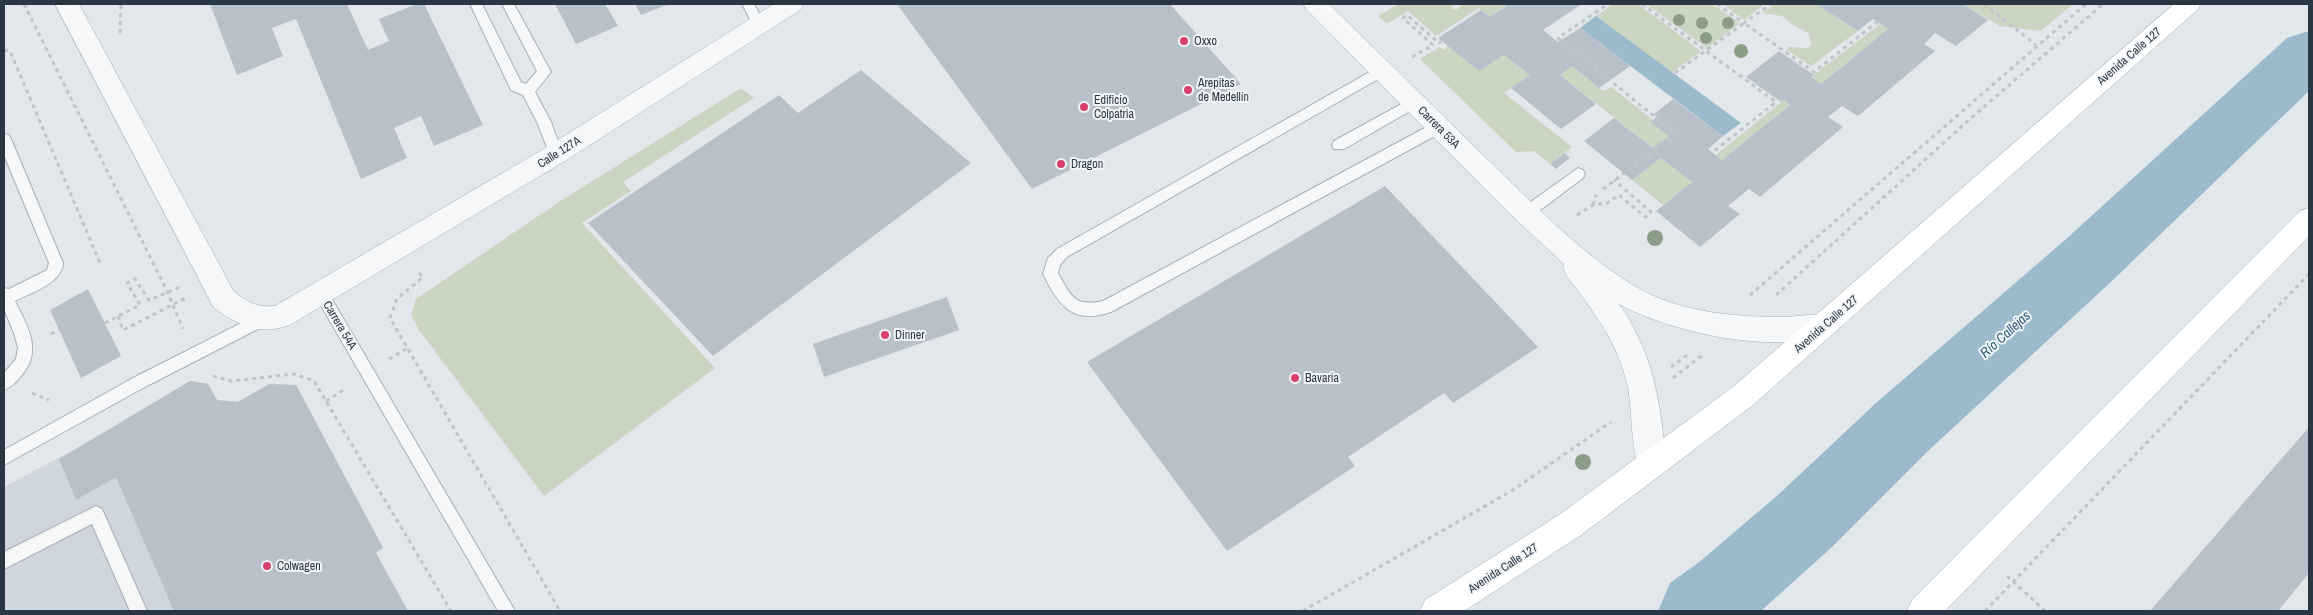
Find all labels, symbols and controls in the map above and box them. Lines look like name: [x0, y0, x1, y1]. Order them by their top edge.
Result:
street label: Avenida Calle 127: [2093, 23, 2165, 89]
place label: Oxxo: [1194, 33, 1217, 49]
marker: Oxxo: [1178, 35, 1190, 47]
place label: Arepitas de Medellín: [1197, 75, 1249, 105]
marker: Arepitas de Medellín: [1182, 84, 1194, 96]
place label: Edificio Colpatria: [1094, 92, 1134, 122]
marker: Edificio Colpatria: [1078, 101, 1090, 113]
street label: Carrera 53A: [1414, 102, 1464, 152]
street label: Calle 127A: [534, 132, 584, 172]
place label: Dragon: [1071, 156, 1103, 172]
marker: Dragon: [1055, 158, 1067, 170]
street label: Avenida Calle 127: [1790, 291, 1862, 357]
street label: Carrera 54A: [319, 298, 361, 352]
water label: Río Callejas: [1976, 306, 2034, 361]
place label: Dinner: [895, 327, 925, 343]
marker: Dinner: [879, 329, 891, 341]
place label: Bavaria: [1305, 370, 1339, 386]
marker: Bavaria: [1289, 372, 1301, 384]
street label: Avenida Calle 127: [1464, 539, 1541, 597]
place label: Colwagen: [277, 558, 321, 574]
marker: Colwagen: [261, 560, 273, 572]

